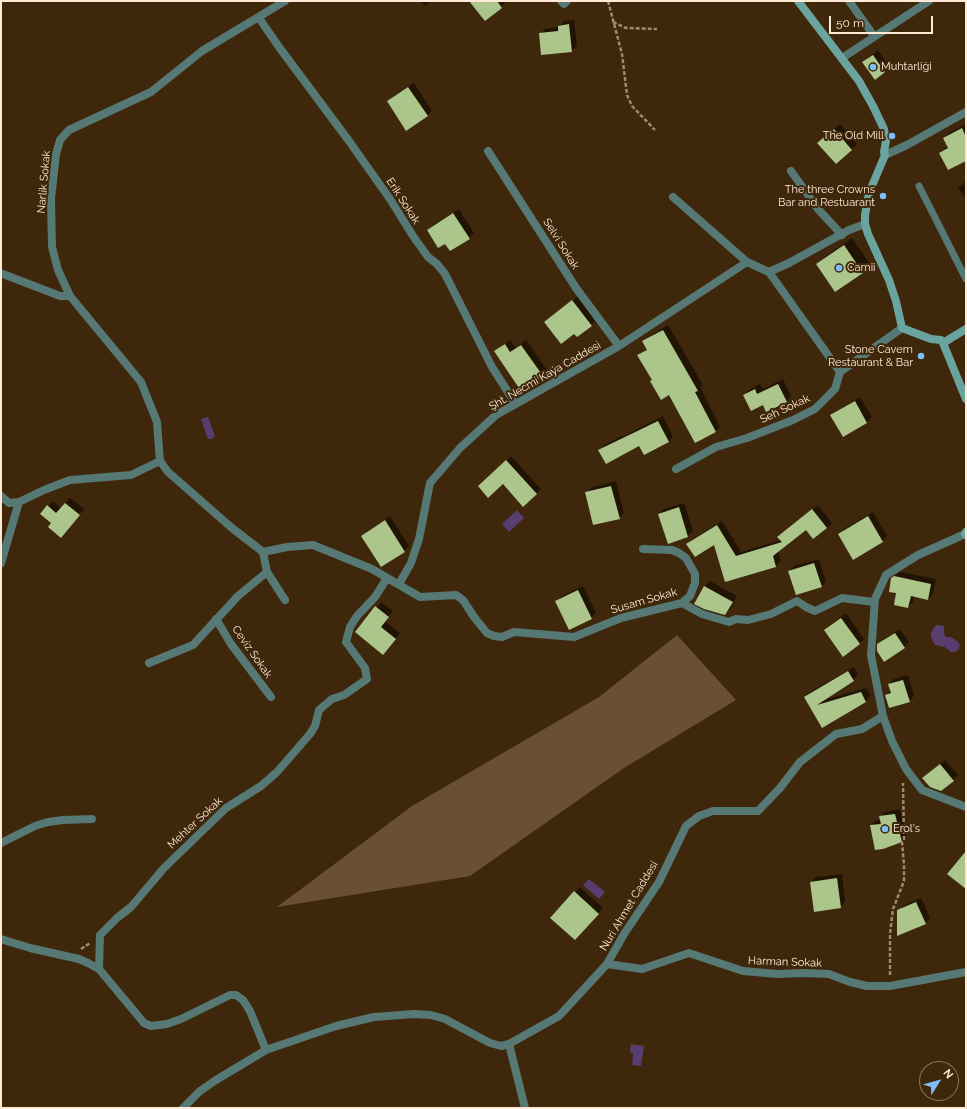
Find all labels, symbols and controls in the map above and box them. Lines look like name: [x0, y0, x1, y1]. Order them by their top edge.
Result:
scale bar: [831, 8, 935, 34]
text: 50 m: [836, 16, 864, 30]
place label: Muhtarliği: [881, 60, 932, 74]
marker: Muhtarliği: [868, 62, 878, 72]
place label: The Old Mill: [823, 129, 884, 143]
marker: The Old Mill: [887, 131, 897, 141]
street label: Narlik Sokak: [35, 150, 53, 214]
street label: Erik Sokak: [383, 175, 423, 227]
place label: The three Crowns Bar and Restuarant: [778, 183, 875, 209]
marker: The three Crowns Bar and Restuarant: [878, 191, 888, 201]
street label: Selvi Sokak: [540, 216, 582, 272]
place label: Camii: [847, 261, 875, 275]
marker: Camii: [834, 263, 844, 273]
street label: Şht. Necmi Kaýa Caddesi: [487, 339, 603, 413]
place label: Stone Cavern Restaurant & Bar: [828, 343, 913, 369]
marker: Stone Cavern Restaurant & Bar: [916, 351, 926, 361]
street label: Seh Sokak: [758, 392, 812, 426]
street label: Susam Sokak: [609, 585, 679, 617]
street label: Ceviz Sokak: [229, 623, 275, 681]
street label: Mehter Sokak: [165, 794, 225, 852]
place label: Erol's: [893, 822, 920, 836]
marker: Erol's: [880, 824, 890, 834]
street label: Nuri Ahmet Caddesi: [597, 859, 661, 953]
street label: Harman Sokak: [748, 954, 822, 970]
north arrow: [919, 1061, 959, 1101]
text: N: [940, 1067, 956, 1081]

